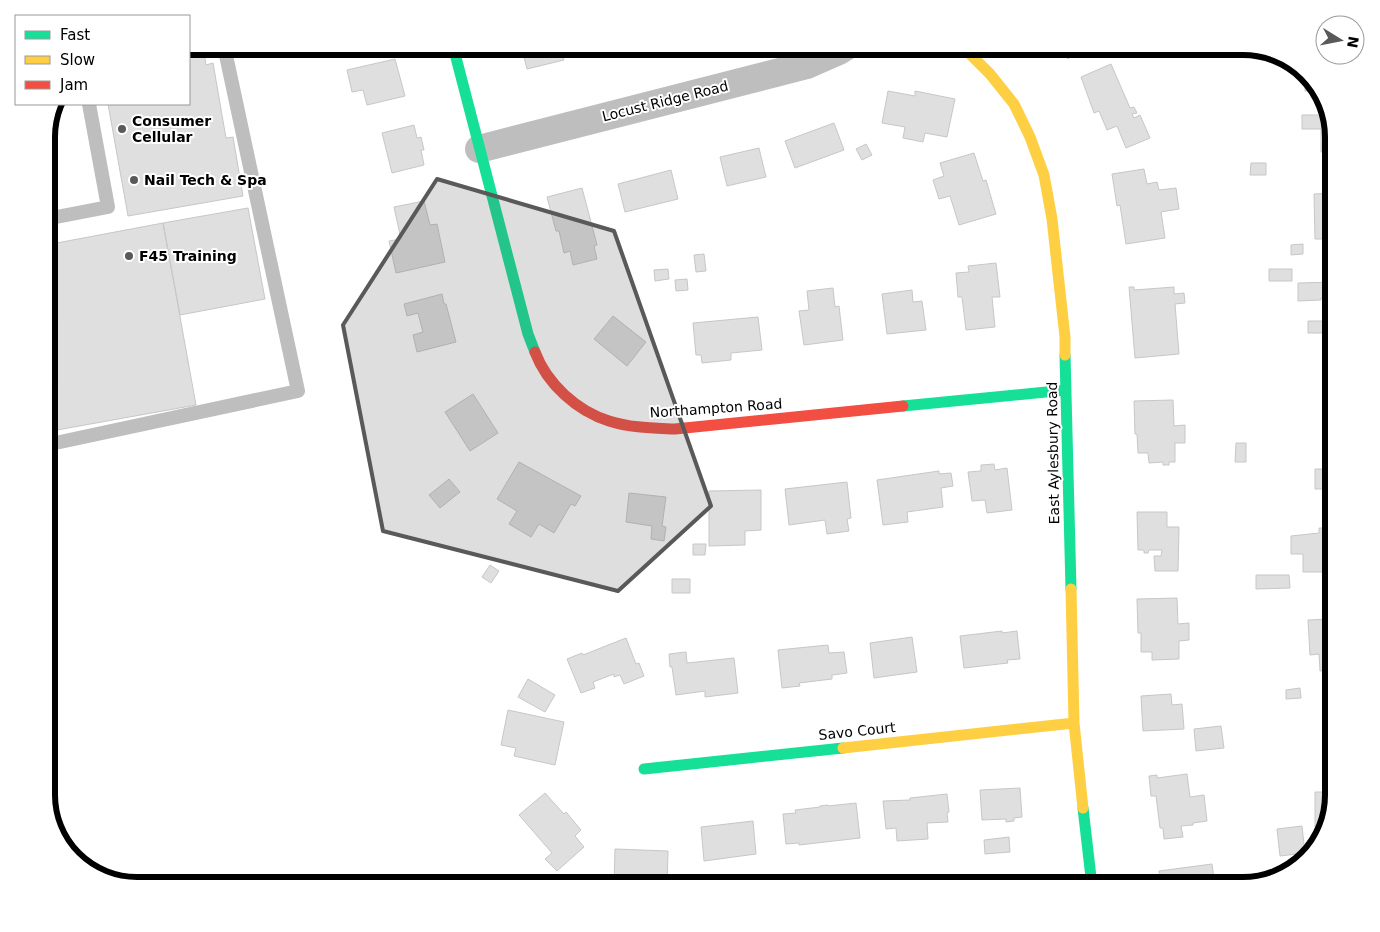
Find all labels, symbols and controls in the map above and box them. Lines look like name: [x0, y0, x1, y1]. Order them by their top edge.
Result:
legend: [15, 15, 190, 105]
north arrow: [1315, 15, 1365, 65]
text: Fast: [60, 26, 90, 44]
text: N: [1344, 35, 1362, 49]
text: Slow: [60, 51, 95, 69]
text: Jam: [59, 76, 88, 94]
street label: Locust Ridge Road: [600, 78, 730, 124]
place label: Consumer Cellular: [132, 113, 211, 145]
marker: Consumer Cellular: [116, 123, 128, 135]
place label: Nail Tech & Spa: [144, 172, 267, 188]
marker: Nail Tech & Spa: [128, 174, 140, 186]
place label: F45 Training: [139, 248, 237, 264]
marker: F45 Training: [123, 250, 135, 262]
street label: East Aylesbury Road: [1044, 381, 1062, 525]
street label: Northampton Road: [649, 395, 783, 421]
street label: Savo Court: [818, 719, 897, 743]

